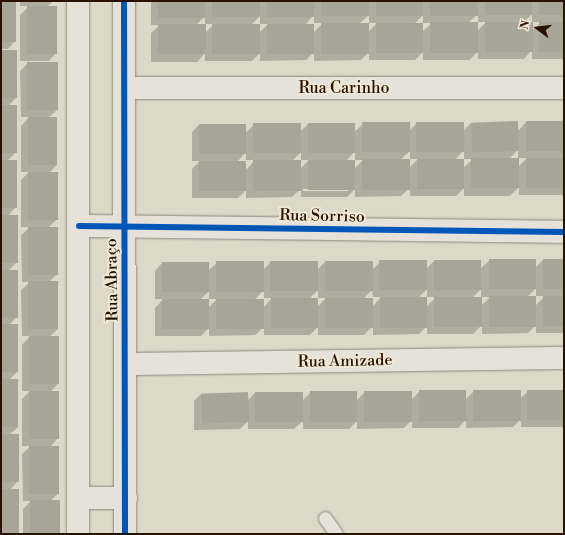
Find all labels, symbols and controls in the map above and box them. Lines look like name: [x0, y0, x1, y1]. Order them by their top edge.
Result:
north arrow: [517, 8, 557, 48]
text: N: [518, 19, 533, 31]
street label: Rua Carinho: [298, 78, 390, 98]
street label: Rua Sorriso: [279, 206, 365, 226]
street label: Rua Abraço: [102, 238, 122, 322]
street label: Rua Amizade: [297, 351, 393, 371]

